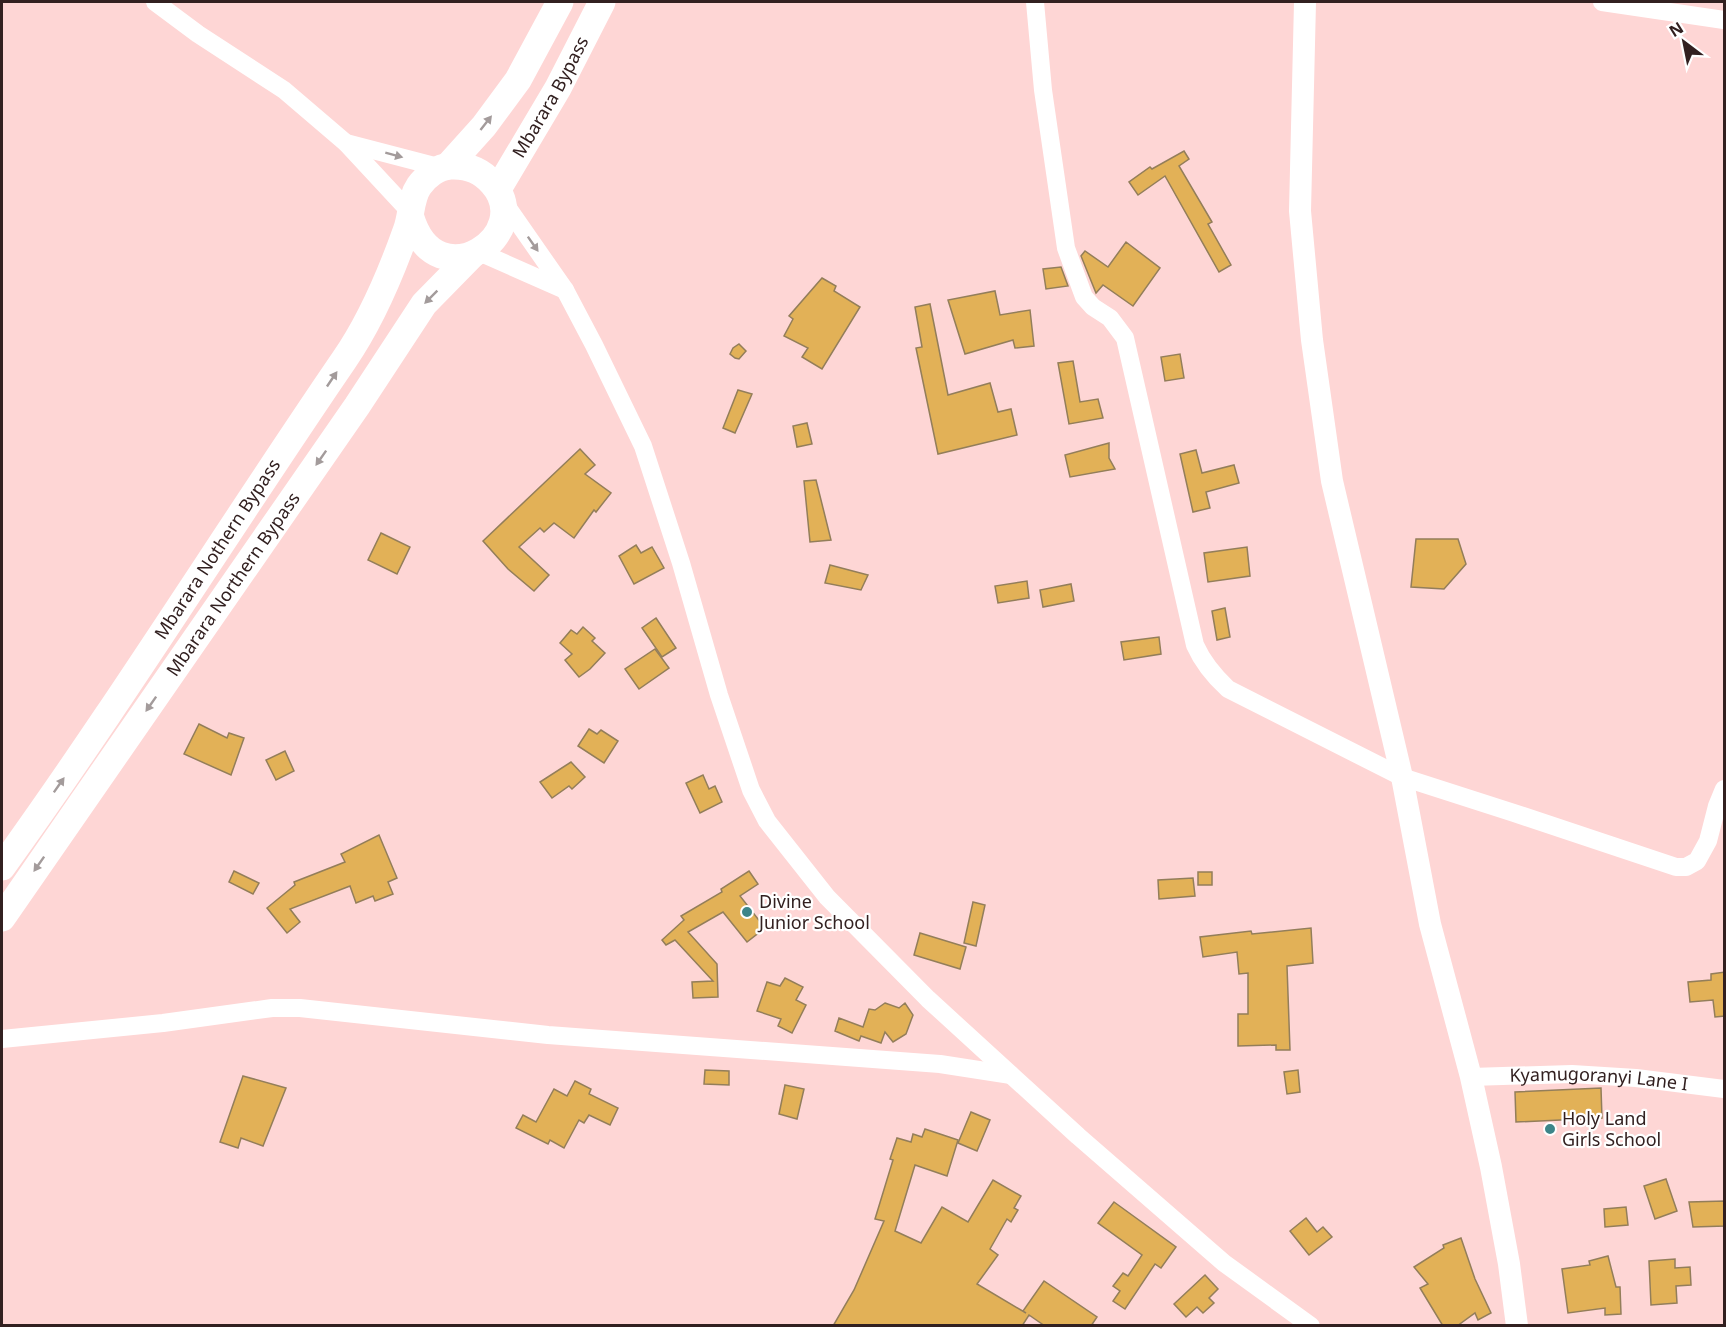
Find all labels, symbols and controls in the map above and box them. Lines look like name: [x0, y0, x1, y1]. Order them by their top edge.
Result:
north arrow: [1654, 12, 1714, 72]
text: N: [1665, 17, 1687, 42]
street label: Mbarara Bypass: [506, 32, 594, 162]
one-way arrow: [480, 115, 492, 130]
one-way arrow: [385, 151, 403, 161]
one-way arrow: [527, 235, 539, 251]
one-way arrow: [425, 289, 439, 303]
one-way arrow: [326, 371, 338, 387]
one-way arrow: [315, 449, 327, 465]
street label: Mbarara Nothern Bypass: [148, 454, 285, 644]
street label: Mbarara Northern Bypass: [160, 487, 305, 681]
one-way arrow: [145, 696, 157, 712]
one-way arrow: [53, 777, 65, 793]
one-way arrow: [33, 856, 45, 872]
place label: Divine Junior School: [757, 889, 870, 934]
marker: Divine Junior School: [740, 905, 754, 919]
street label: Kyamugoranyi Lane I: [1509, 1061, 1689, 1095]
place label: Holy Land Girls School: [1562, 1106, 1661, 1151]
marker: Holy Land Girls School: [1543, 1122, 1557, 1136]

